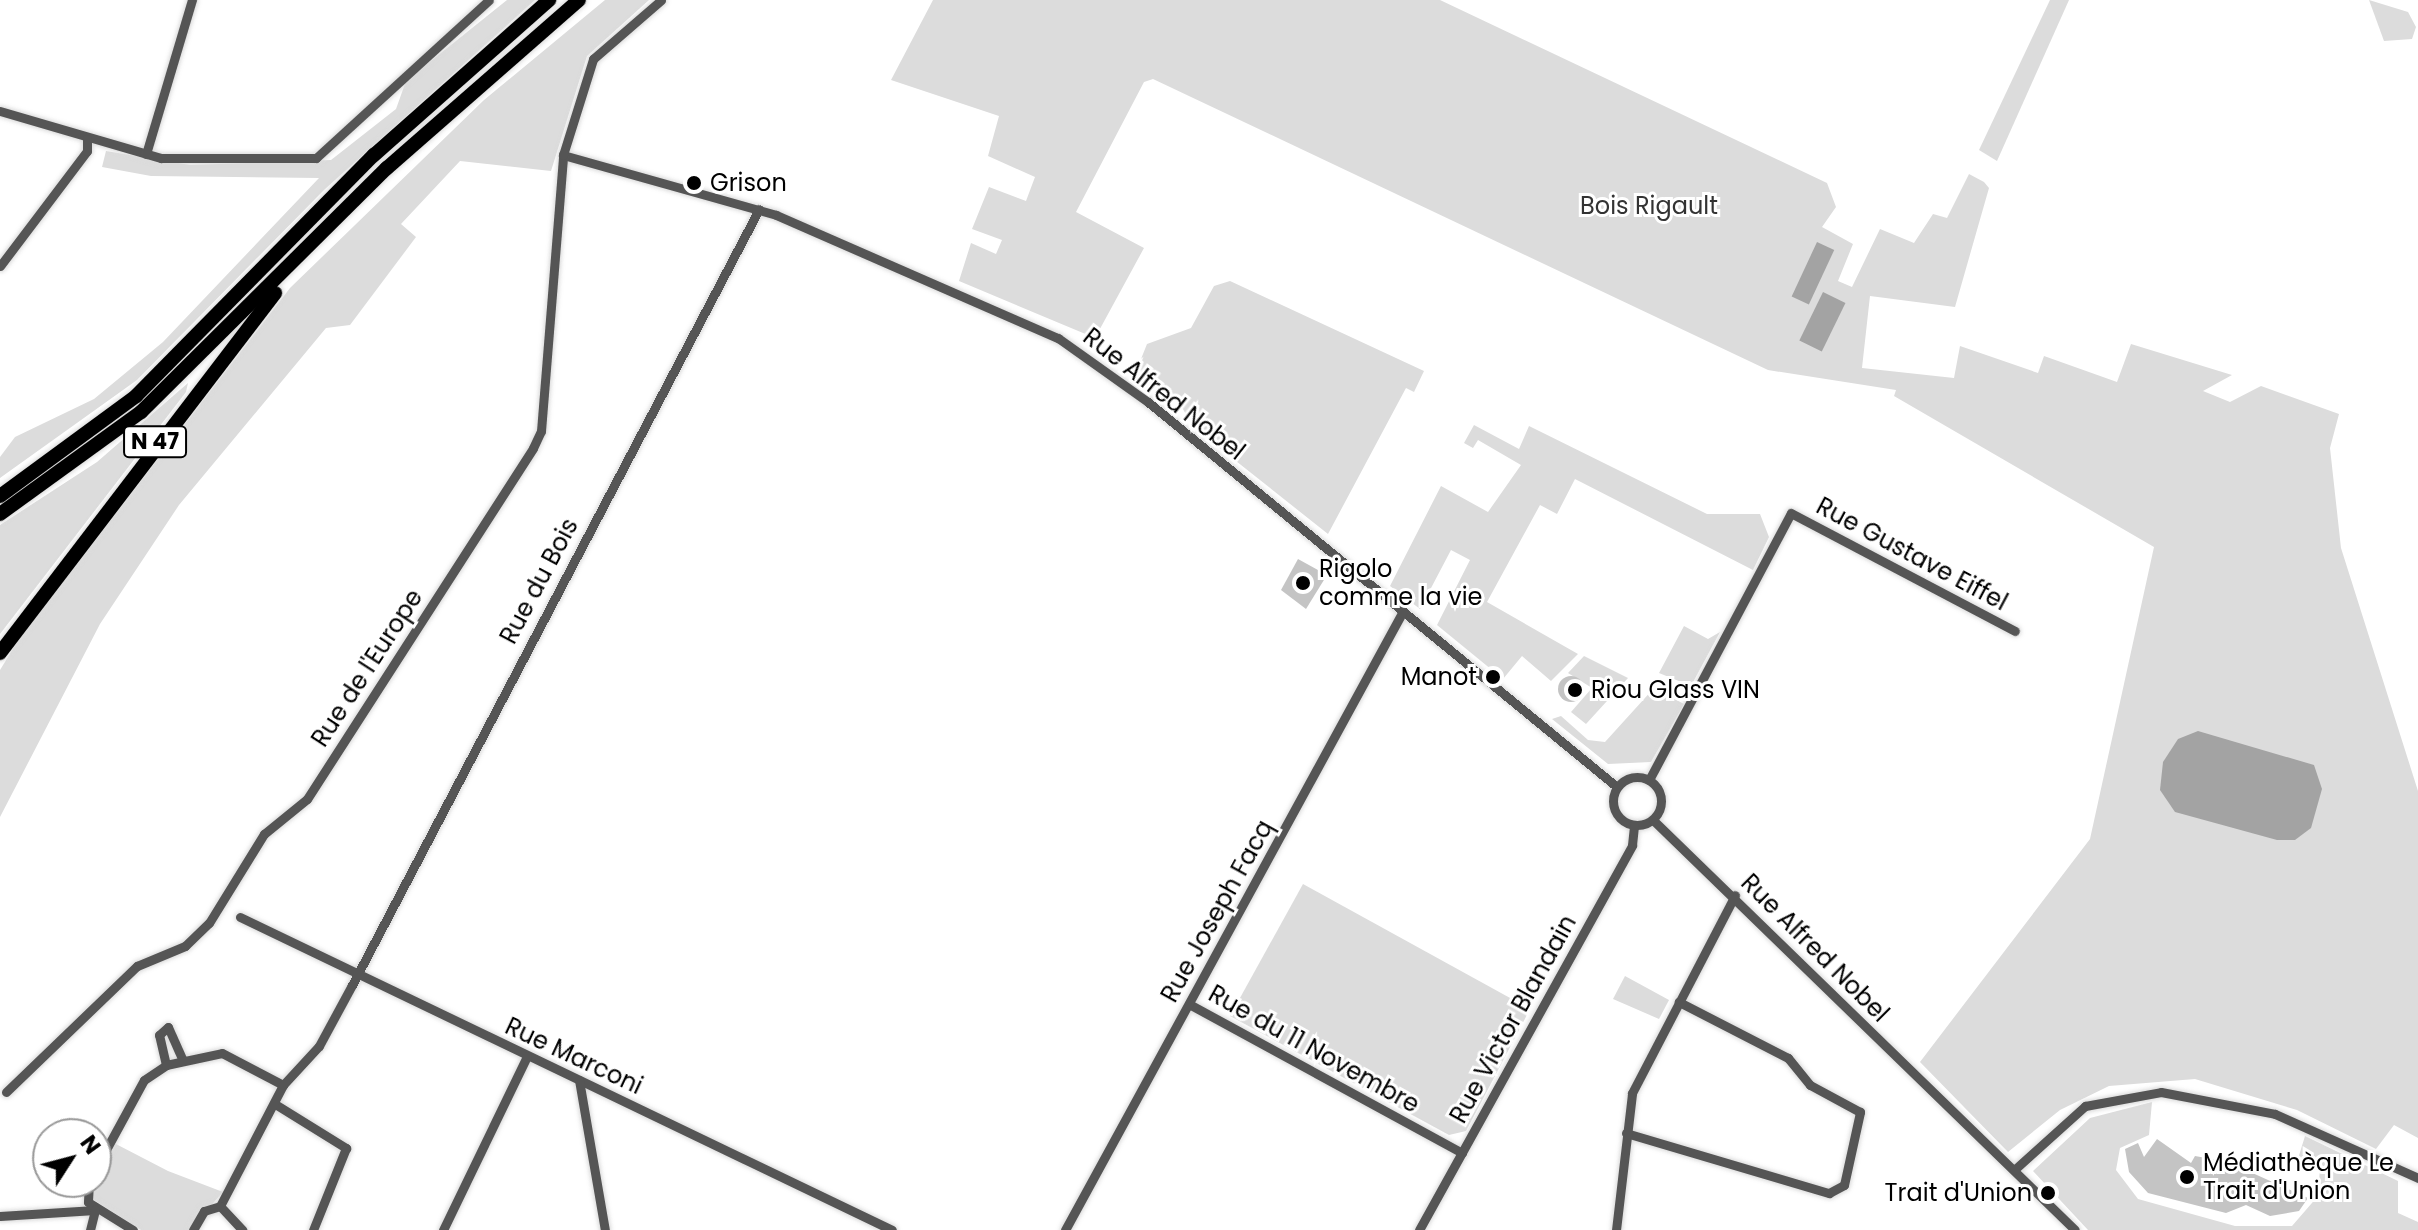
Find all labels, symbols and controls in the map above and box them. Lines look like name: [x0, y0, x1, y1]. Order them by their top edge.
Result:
place label: Grison: [710, 169, 787, 197]
marker: Grison: [685, 174, 703, 192]
park label: Bois Rigault: [1580, 192, 1718, 220]
street label: Rue Alfred Nobel: [1078, 322, 1250, 466]
road number: N 47: [123, 424, 187, 460]
street label: Rue Gustave Eiffel: [1812, 491, 2012, 617]
street label: Rue du Bois: [494, 513, 584, 649]
place label: Rigolo comme la vie: [1319, 555, 1482, 611]
marker: Rigolo comme la vie: [1294, 574, 1312, 592]
street label: Rue de l'Europe: [305, 584, 429, 752]
place label: Manot: [1401, 663, 1477, 691]
marker: Manot: [1484, 668, 1502, 686]
place label: Riou Glass VIN: [1591, 676, 1760, 704]
marker: Riou Glass VIN: [1566, 681, 1584, 699]
street label: Rue Joseph Facq: [1155, 815, 1279, 1007]
street label: Rue Alfred Nobel: [1735, 868, 1895, 1028]
street label: Rue Victor Blandain: [1444, 910, 1582, 1128]
street label: Rue du 11 Novembre: [1204, 979, 1424, 1119]
street label: Rue Marconi: [501, 1012, 647, 1100]
north arrow: [32, 1118, 112, 1198]
text: N: [73, 1129, 108, 1161]
place label: Médiathèque Le Trait d'Union: [2203, 1149, 2394, 1205]
marker: Médiathèque Le Trait d'Union: [2178, 1168, 2196, 1186]
place label: Trait d'Union: [1885, 1179, 2032, 1207]
marker: Trait d'Union: [2039, 1184, 2057, 1202]

